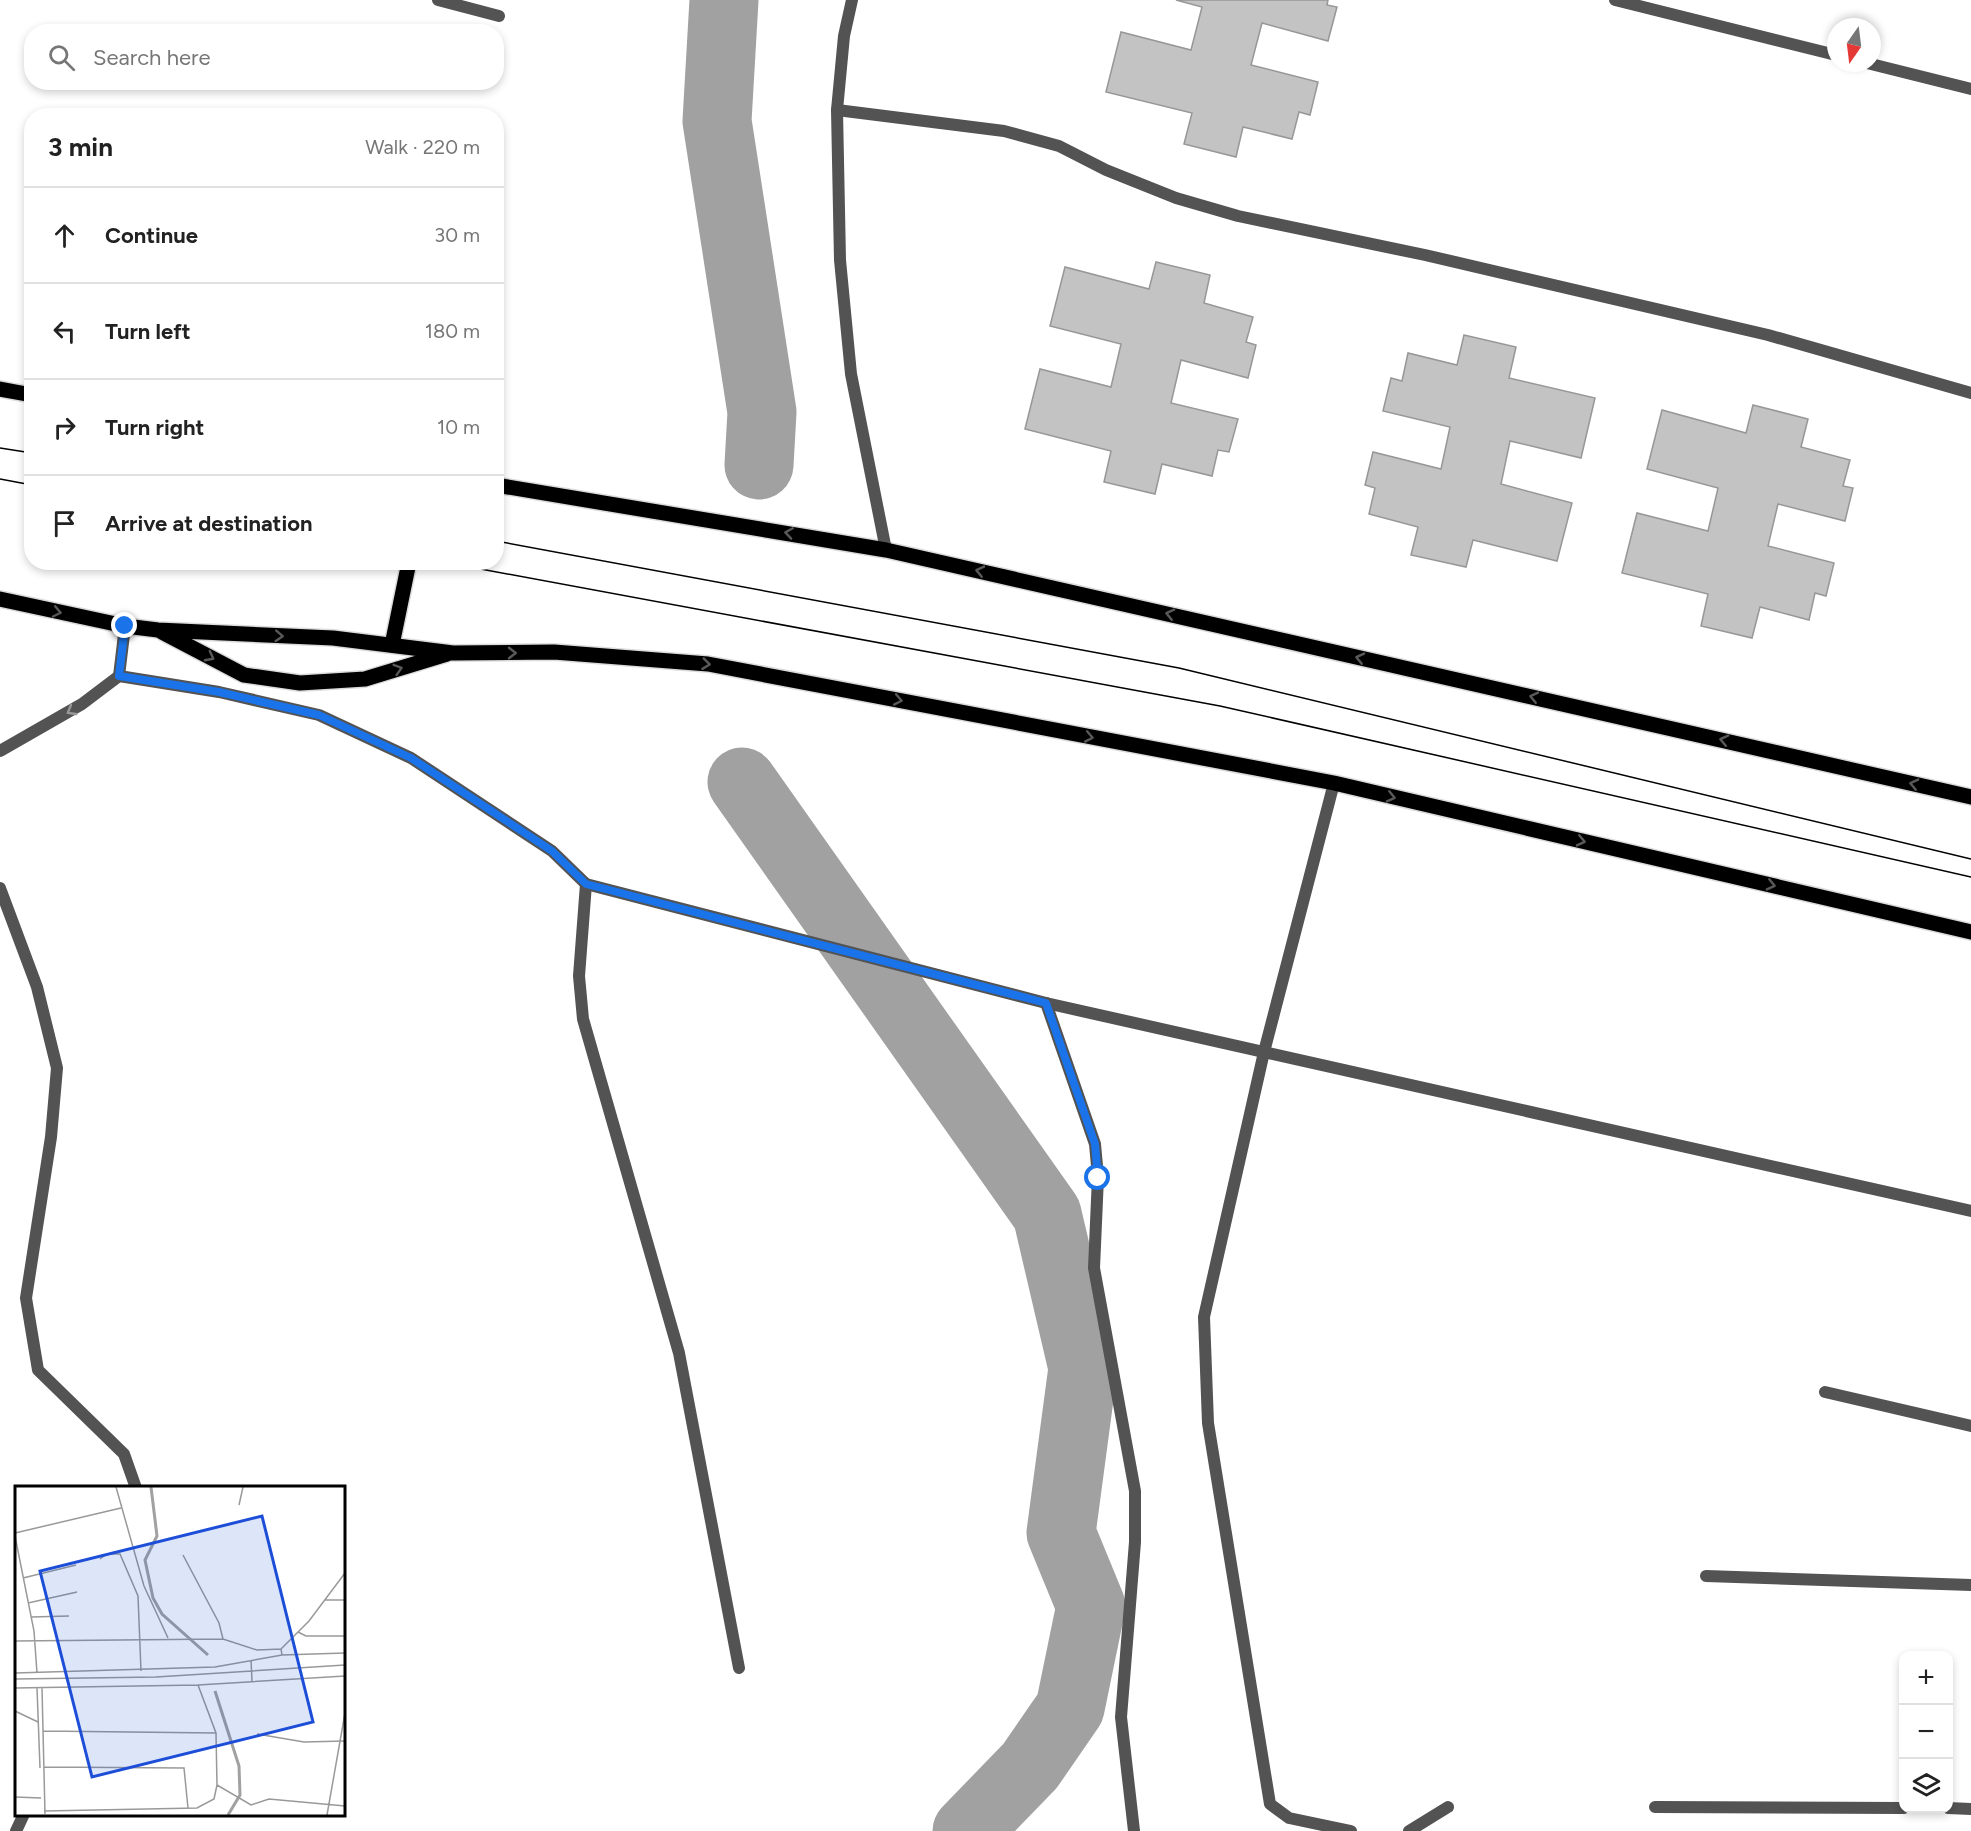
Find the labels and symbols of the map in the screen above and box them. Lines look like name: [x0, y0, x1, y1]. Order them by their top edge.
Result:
north arrow: [1827, 18, 1881, 72]
one-way arrow: [784, 528, 794, 540]
one-way arrow: [975, 565, 985, 578]
one-way arrow: [52, 604, 62, 617]
one-way arrow: [1165, 609, 1175, 622]
route end: [111, 612, 137, 638]
one-way arrow: [275, 629, 284, 642]
one-way arrow: [507, 646, 516, 659]
one-way arrow: [204, 650, 214, 661]
one-way arrow: [1356, 652, 1366, 665]
one-way arrow: [701, 657, 711, 670]
one-way arrow: [392, 664, 403, 676]
one-way arrow: [1529, 691, 1539, 704]
one-way arrow: [892, 693, 902, 706]
one-way arrow: [67, 703, 77, 715]
one-way arrow: [1084, 730, 1094, 743]
one-way arrow: [1719, 735, 1729, 748]
one-way arrow: [1909, 778, 1919, 791]
one-way arrow: [1386, 789, 1396, 802]
one-way arrow: [1575, 833, 1585, 846]
one-way arrow: [1765, 878, 1775, 891]
route start: [1084, 1164, 1110, 1190]
inset map: [15, 1486, 345, 1816]

